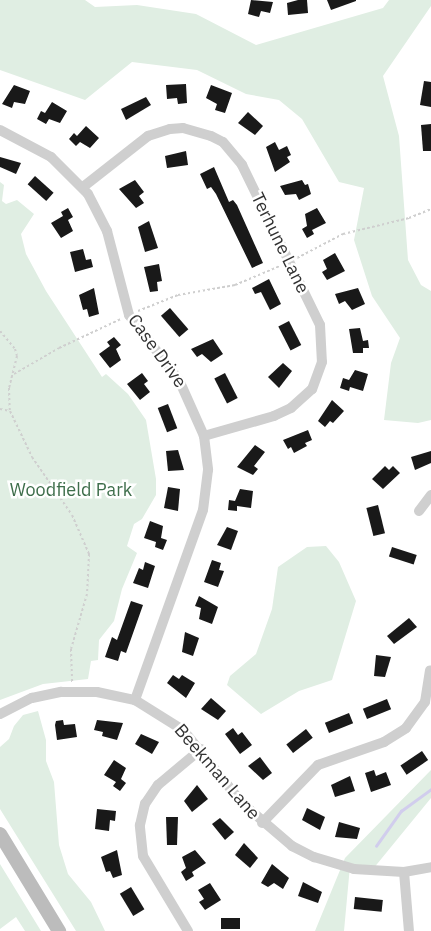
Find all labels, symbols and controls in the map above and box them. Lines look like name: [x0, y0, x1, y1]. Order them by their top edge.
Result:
street label: Terhune Lane: [246, 189, 314, 297]
street label: Case Drive: [123, 310, 191, 392]
park label: Woodfield Park: [10, 479, 132, 501]
street label: Beekman Lane: [170, 720, 264, 824]

